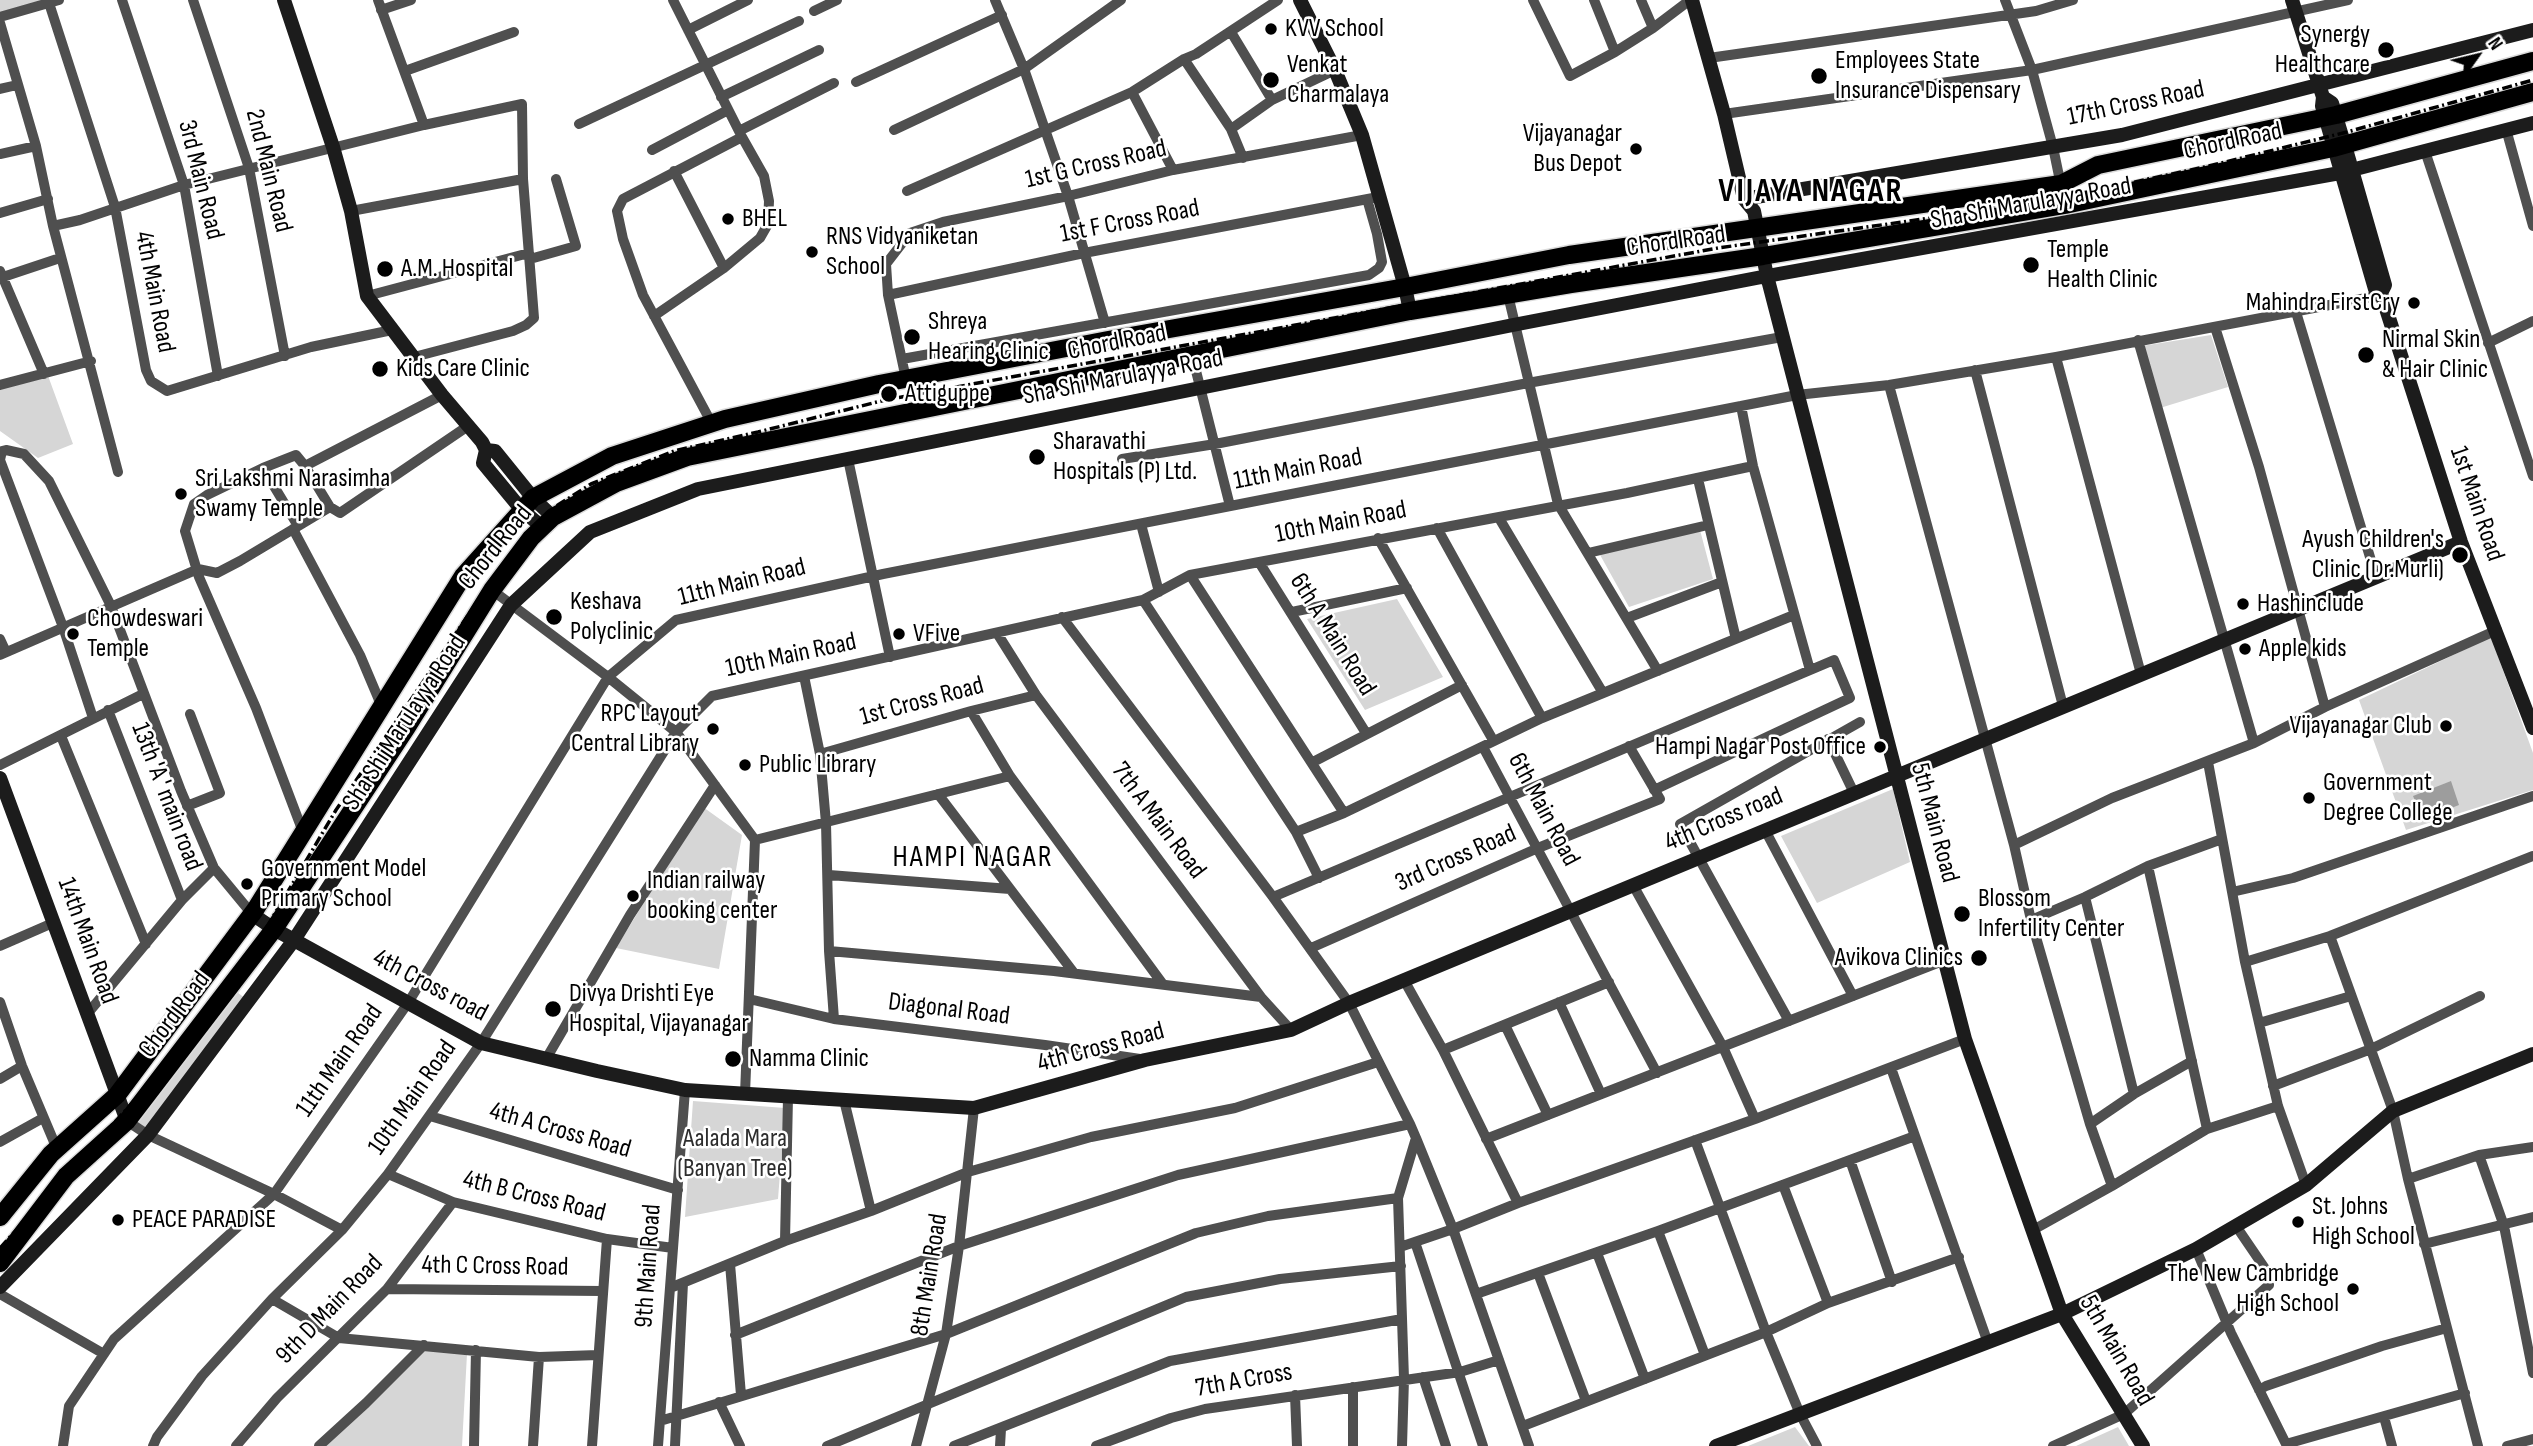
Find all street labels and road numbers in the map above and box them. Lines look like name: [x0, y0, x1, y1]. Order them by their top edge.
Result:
street label: 17th Cross Road: [2065, 74, 2207, 134]
street label: 2nd Main Road: [238, 106, 298, 236]
street label: Chord Road: [2181, 116, 2285, 168]
street label: 3rd Main Road: [170, 117, 230, 243]
street label: 1st G Cross Road: [1022, 134, 1170, 196]
street label: Sha Shi Marulayya Road: [1928, 171, 2134, 237]
street label: 1st F Cross Road: [1058, 193, 1202, 251]
street label: Chord Road: [1624, 220, 1728, 264]
street label: 4th Main Road: [127, 229, 181, 355]
street label: Chord Road: [1065, 318, 1169, 368]
street label: Sha Shi Marulayya Road: [1020, 343, 1226, 413]
street label: 11th Main Road: [1231, 442, 1365, 498]
street label: 1st Main Road: [2442, 442, 2510, 566]
street label: 10th Main Road: [1273, 495, 1409, 551]
street label: Chord Road: [452, 499, 540, 597]
street label: 11th Main Road: [675, 552, 809, 614]
street label: 6th A Main Road: [1282, 568, 1382, 702]
street label: 10th Main Road: [723, 627, 859, 685]
street label: Sha Shi Marulayya Road: [337, 629, 473, 817]
street label: 1st Cross Road: [857, 671, 987, 733]
street label: 13th 'A ' main road: [123, 718, 209, 876]
street label: 6th Main Road: [1500, 748, 1586, 872]
street label: 7th A Main Road: [1104, 757, 1212, 885]
street label: 5th Main Road: [1903, 760, 1965, 886]
street label: 4th Cross road: [1660, 781, 1788, 859]
street label: 3rd Cross Road: [1391, 818, 1521, 900]
street label: 14th Main Road: [50, 874, 124, 1008]
street label: 4th Cross road: [367, 943, 493, 1029]
street label: Chord Road: [132, 966, 218, 1064]
street label: Diagonal Road: [886, 987, 1012, 1033]
street label: 11th Main Road: [290, 999, 390, 1123]
street label: 4th Cross Road: [1034, 1016, 1168, 1080]
street label: 10th Main Road: [362, 1035, 464, 1161]
street label: 4th A Cross Road: [486, 1096, 634, 1166]
street label: 4th B Cross Road: [459, 1164, 609, 1230]
street label: 9th Main Road: [629, 1203, 669, 1329]
street label: 8th Main Road: [905, 1212, 955, 1338]
street label: 9th D Main Road: [270, 1249, 390, 1371]
street label: 4th C Cross Road: [421, 1250, 569, 1284]
street label: 5th Main Road: [2072, 1290, 2160, 1412]
street label: 7th A Cross: [1193, 1357, 1295, 1405]

